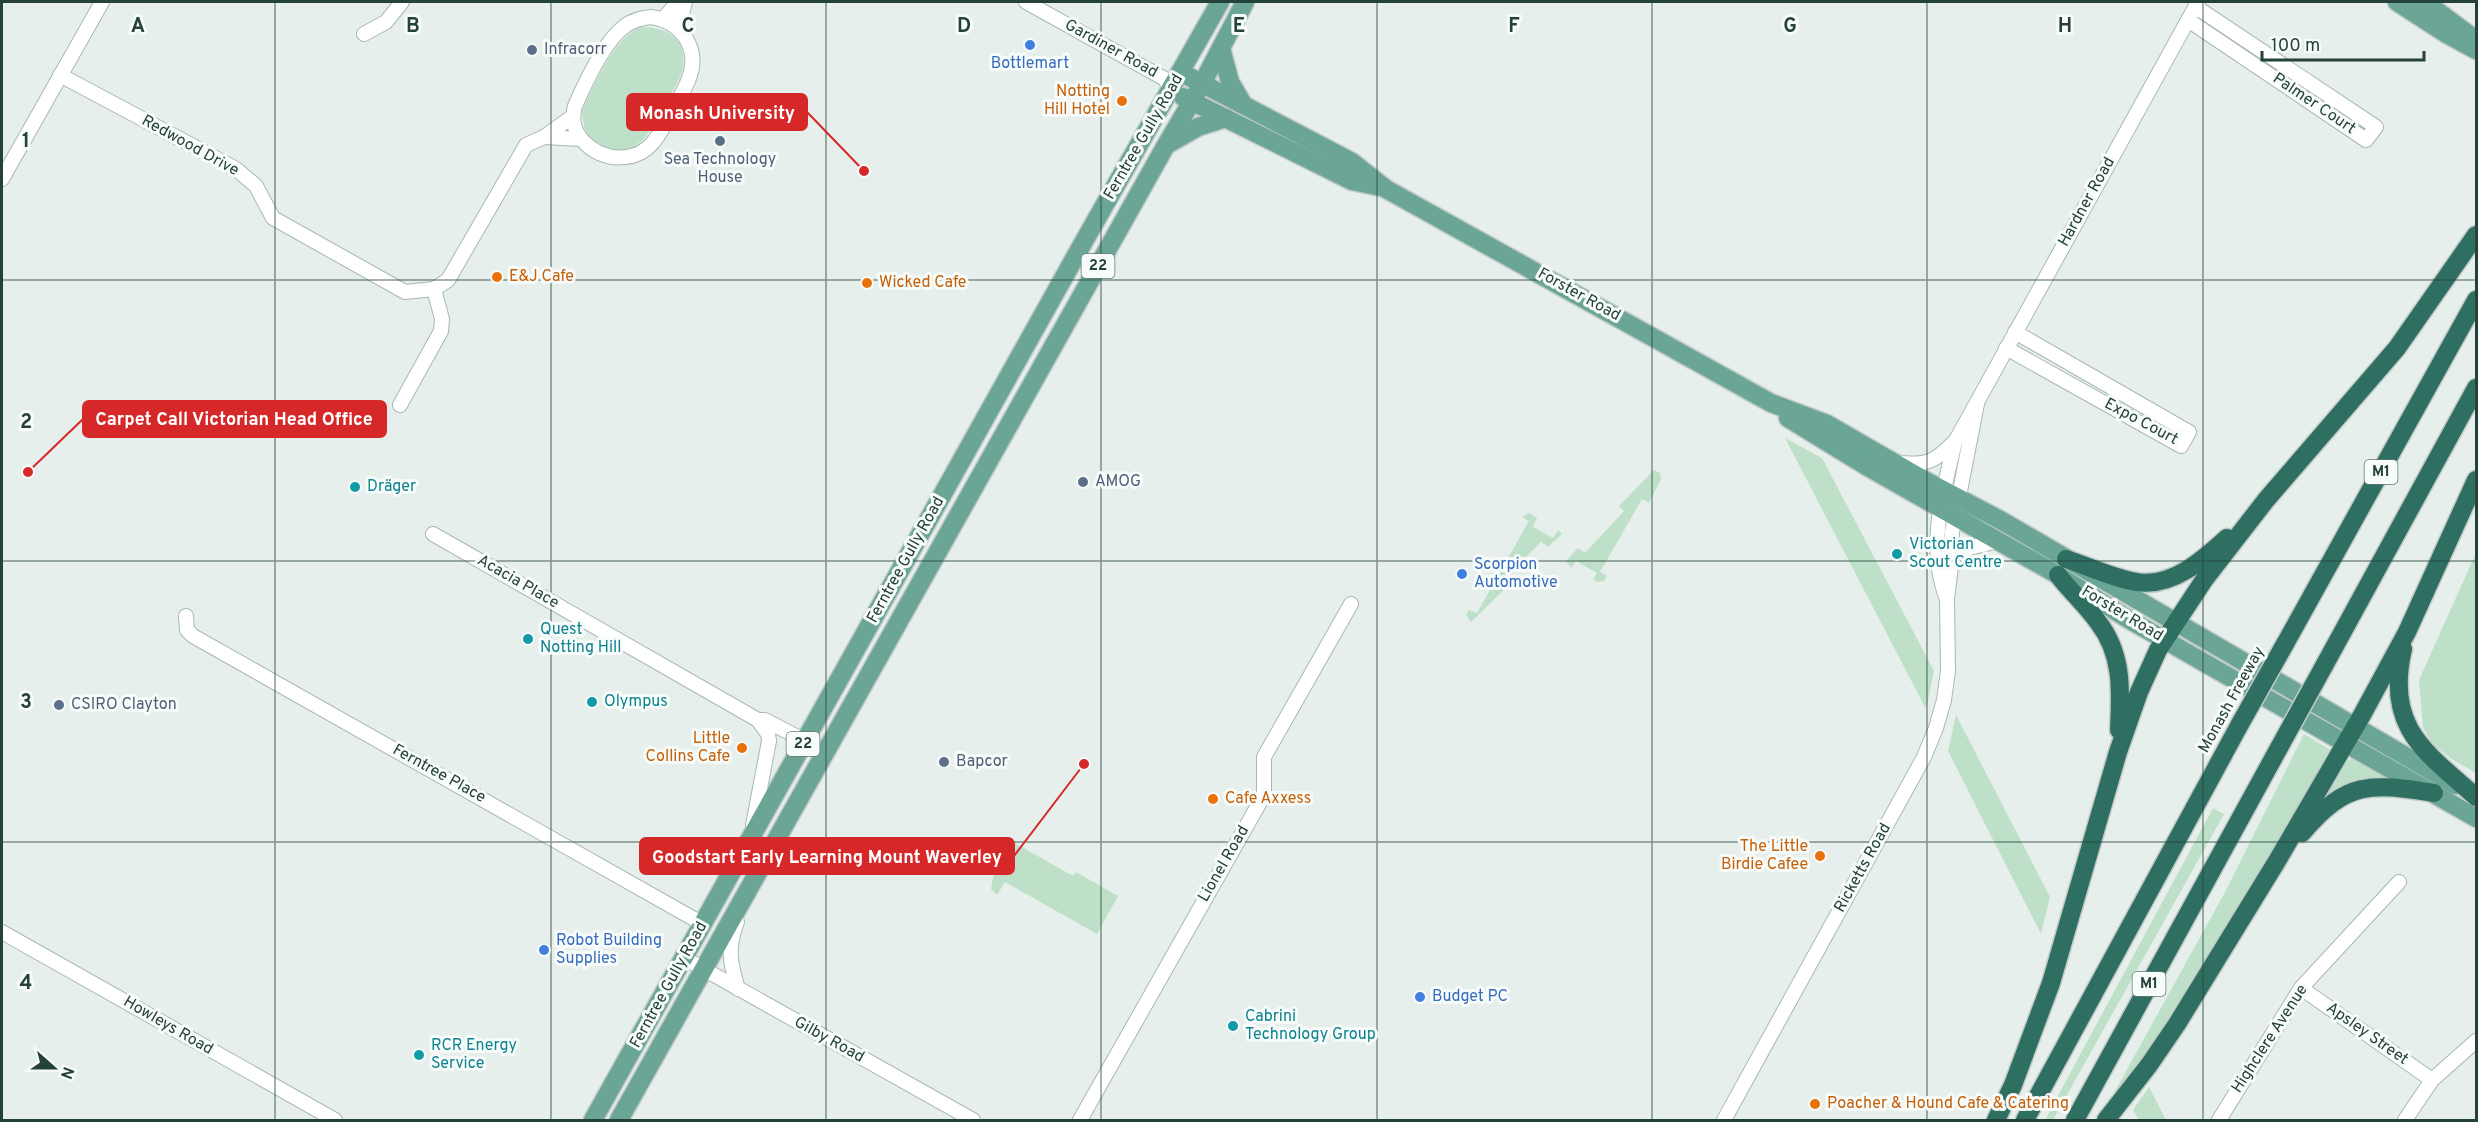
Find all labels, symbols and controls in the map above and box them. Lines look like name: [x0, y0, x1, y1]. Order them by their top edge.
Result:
text: A: [131, 14, 145, 40]
text: B: [406, 14, 420, 40]
text: C: [682, 14, 694, 40]
text: D: [957, 14, 971, 40]
text: E: [1233, 14, 1245, 40]
text: F: [1508, 14, 1520, 40]
text: G: [1783, 14, 1797, 40]
text: H: [2058, 14, 2072, 40]
street label: Gardiner Road: [1061, 15, 1161, 83]
scale bar: [2262, 24, 2424, 62]
text: 100 m: [2271, 35, 2320, 58]
marker: Bottlemart: [1023, 38, 1037, 52]
place label: Infracorr: [544, 40, 607, 60]
marker: Infracorr: [525, 43, 539, 57]
place label: Bottlemart: [991, 54, 1069, 74]
street label: Palmer Court: [2269, 69, 2359, 139]
street label: Ferntree Gully Road: [1100, 71, 1188, 203]
place label: Notting Hill Hotel: [1044, 82, 1110, 120]
callout: Monash University: [627, 94, 807, 130]
marker: Notting Hill Hotel: [1115, 94, 1129, 108]
text: Monash University: [639, 103, 795, 126]
street label: Redwood Drive: [138, 111, 242, 181]
text: 1: [22, 129, 30, 155]
marker: Sea Technology House: [713, 134, 727, 148]
place label: Sea Technology House: [664, 150, 776, 188]
street label: Hardner Road: [2054, 154, 2120, 250]
road number: 22: [1082, 254, 1114, 278]
street label: Forster Road: [1534, 264, 1624, 326]
place label: E&J Cafe: [509, 267, 574, 287]
marker: E&J Cafe: [490, 270, 504, 284]
place label: Wicked Cafe: [879, 273, 966, 293]
marker: Wicked Cafe: [860, 276, 874, 290]
street label: Expo Court: [2101, 394, 2181, 450]
callout: Carpet Call Victorian Head Office: [83, 401, 386, 437]
text: Carpet Call Victorian Head Office: [95, 409, 373, 432]
text: 2: [20, 410, 32, 436]
road number: M1: [2364, 460, 2398, 484]
place label: AMOG: [1095, 472, 1141, 492]
marker: AMOG: [1076, 475, 1090, 489]
place label: Dräger: [367, 477, 416, 497]
marker: Dräger: [348, 480, 362, 494]
street label: Ferntree Gully Road: [863, 493, 949, 627]
place label: Victorian Scout Centre: [1909, 535, 2002, 573]
marker: Victorian Scout Centre: [1890, 547, 1904, 561]
street label: Acacia Place: [474, 551, 562, 613]
place label: Scorpion Automotive: [1474, 555, 1558, 593]
marker: Scorpion Automotive: [1455, 567, 1469, 581]
street label: Forster Road: [2078, 582, 2166, 646]
place label: Quest Notting Hill: [540, 620, 621, 658]
marker: Quest Notting Hill: [521, 632, 535, 646]
street label: Monash Freeway: [2195, 643, 2269, 757]
text: 3: [20, 690, 32, 716]
place label: Olympus: [604, 692, 668, 712]
place label: CSIRO Clayton: [71, 695, 177, 715]
marker: Olympus: [585, 695, 599, 709]
marker: CSIRO Clayton: [52, 698, 66, 712]
place label: Little Collins Cafe: [646, 729, 730, 767]
road number: 22: [786, 732, 820, 756]
street label: Ferntree Place: [389, 740, 489, 808]
marker: Little Collins Cafe: [735, 741, 749, 755]
place label: Bapcor: [956, 752, 1008, 772]
marker: Bapcor: [937, 755, 951, 769]
place label: Cafe Axxess: [1225, 789, 1311, 809]
marker: Cafe Axxess: [1206, 792, 1220, 806]
street label: Ricketts Road: [1830, 820, 1896, 916]
street label: Lionel Road: [1194, 822, 1254, 906]
place label: The Little Birdie Cafee: [1721, 837, 1808, 875]
callout: Goodstart Early Learning Mount Waverley: [640, 838, 1014, 874]
text: Goodstart Early Learning Mount Waverley: [652, 847, 1002, 870]
marker: The Little Birdie Cafee: [1813, 849, 1827, 863]
street label: Ferntree Gully Road: [626, 918, 712, 1052]
place label: Robot Building Supplies: [556, 931, 662, 969]
marker: Robot Building Supplies: [537, 943, 551, 957]
text: 4: [20, 971, 32, 997]
road number: M1: [2132, 972, 2166, 996]
street label: Highclere Avenue: [2227, 981, 2313, 1097]
place label: Budget PC: [1432, 987, 1508, 1007]
marker: Budget PC: [1413, 990, 1427, 1004]
street label: Howleys Road: [120, 992, 216, 1060]
street label: Apsley Street: [2322, 998, 2412, 1070]
place label: Cabrini Technology Group: [1245, 1007, 1376, 1045]
street label: Gilby Road: [790, 1012, 868, 1068]
marker: Cabrini Technology Group: [1226, 1019, 1240, 1033]
place label: RCR Energy Service: [431, 1036, 517, 1074]
north arrow: [24, 1038, 84, 1098]
marker: RCR Energy Service: [412, 1048, 426, 1062]
text: N: [55, 1064, 78, 1082]
place label: Poacher & Hound Cafe & Catering: [1827, 1094, 2069, 1114]
marker: Poacher & Hound Cafe & Catering: [1808, 1097, 1822, 1111]

